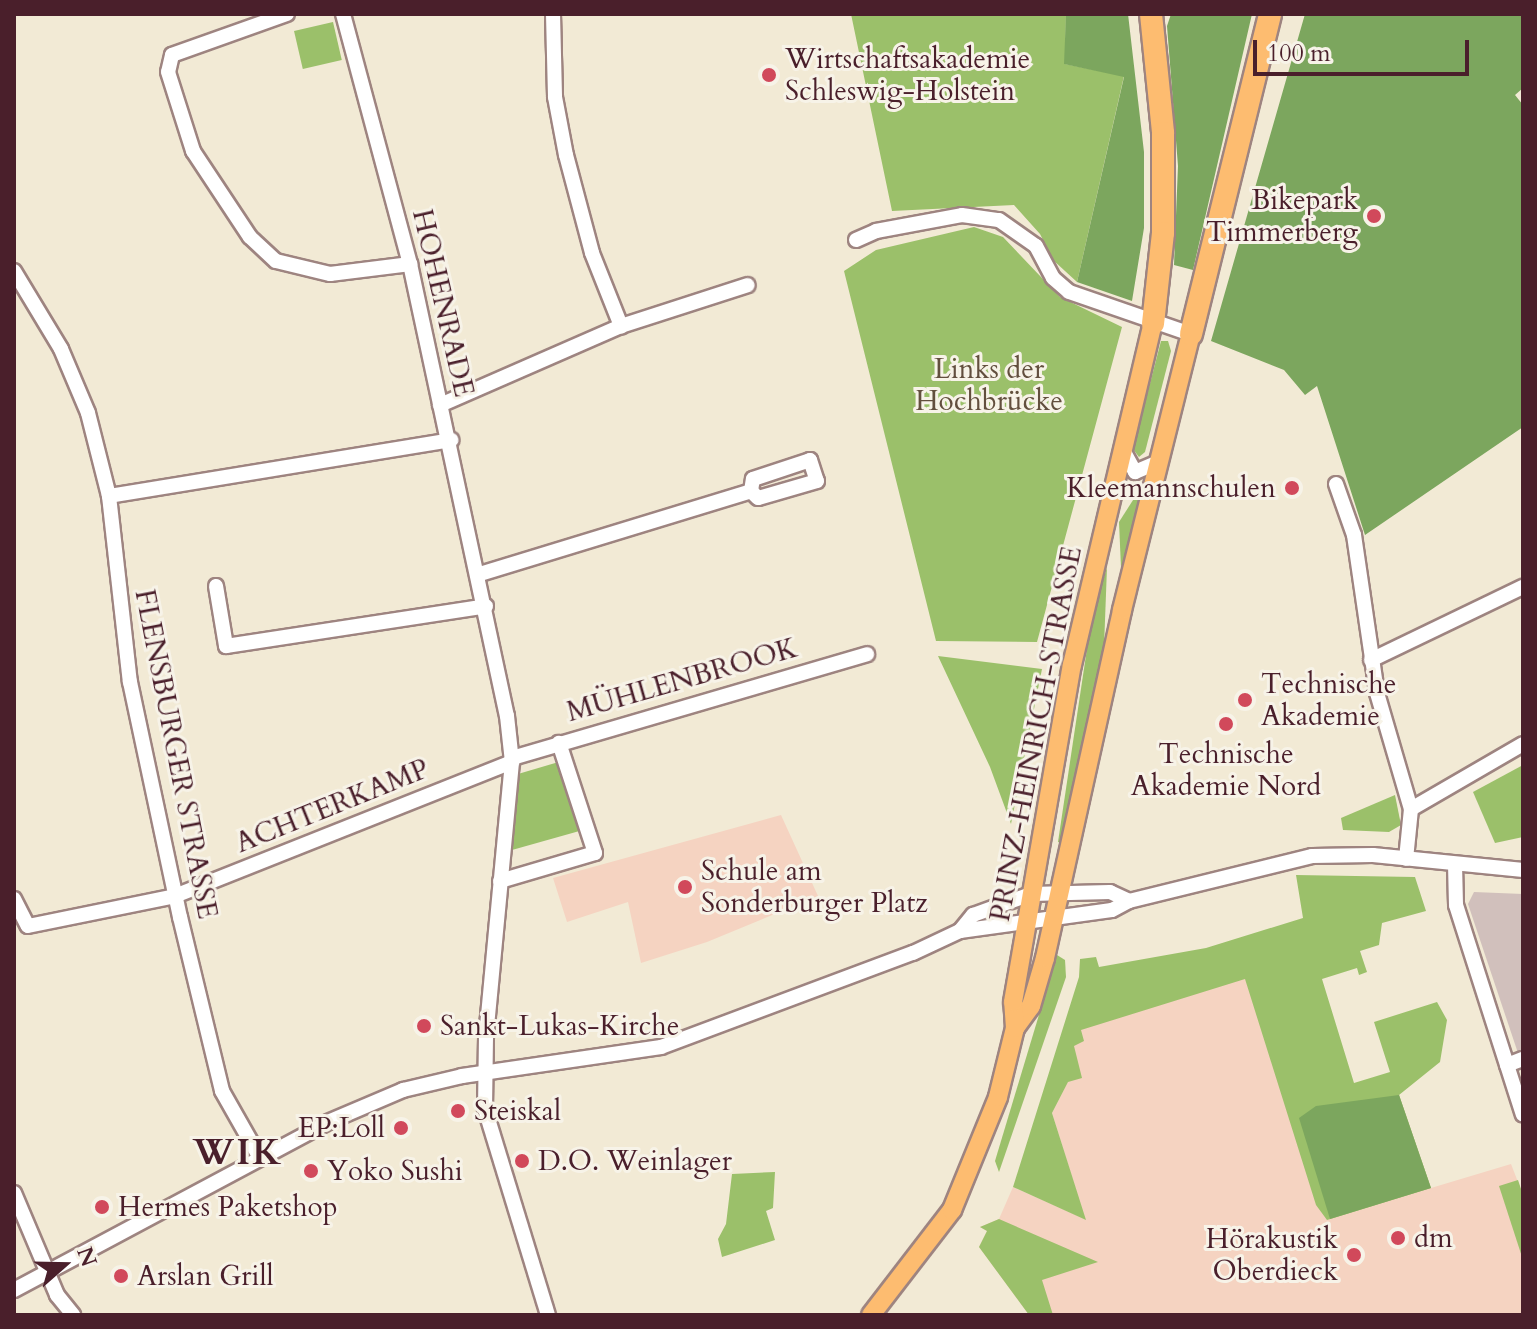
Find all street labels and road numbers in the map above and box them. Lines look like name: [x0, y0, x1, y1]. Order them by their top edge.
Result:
street label: HOHENRADE: [405, 206, 481, 400]
street label: PRINZ-HEINRICH-STRASSE: [983, 544, 1089, 924]
street label: FLENSBURGER STRASSE: [128, 586, 224, 922]
street label: MÜHLENBROOK: [563, 631, 801, 729]
street label: ACHTERKAMP: [230, 752, 434, 860]

